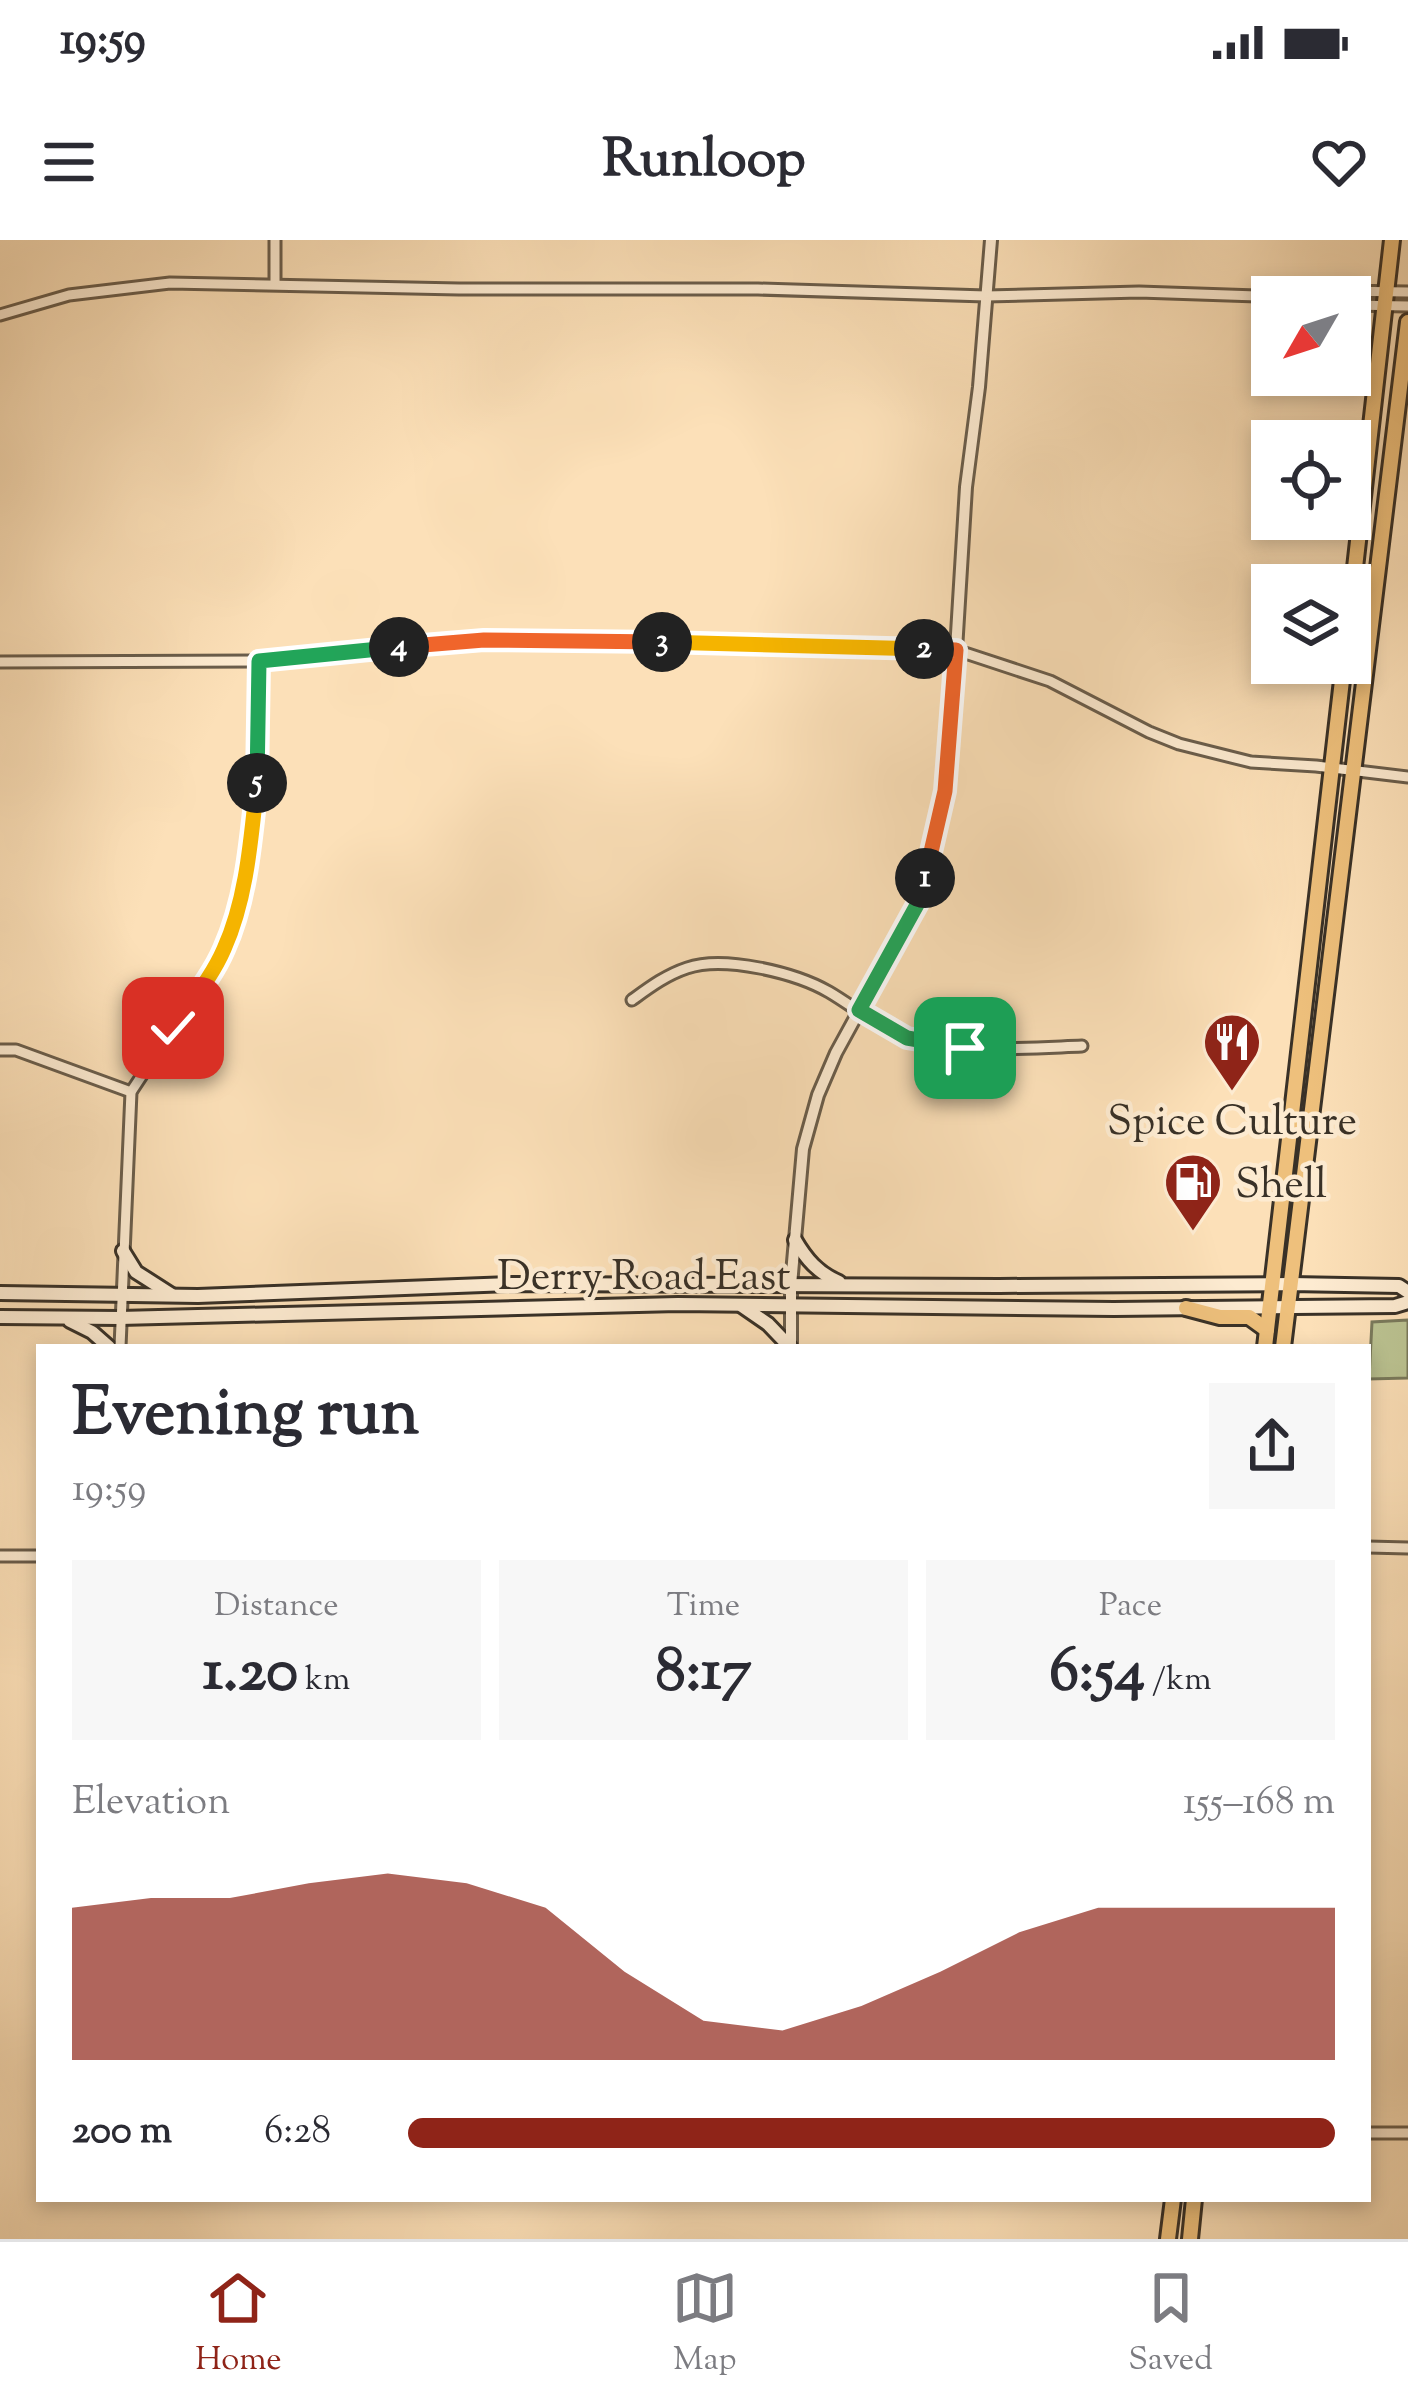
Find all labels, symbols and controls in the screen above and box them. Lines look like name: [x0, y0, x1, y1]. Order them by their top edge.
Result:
text: 19:59: [60, 10, 146, 75]
text: Runloop: [602, 123, 806, 201]
icon: menu: [36, 129, 102, 195]
icon: heart: [1306, 129, 1372, 195]
north arrow: [1251, 276, 1371, 396]
map controls: [1251, 276, 1371, 684]
button: locate: [1251, 420, 1371, 540]
button: layers: [1251, 564, 1371, 684]
pin: 3: [632, 612, 692, 672]
pin: 4: [369, 617, 429, 677]
text: 3: [655, 618, 669, 666]
pin: 2: [894, 619, 954, 679]
text: 4: [391, 623, 407, 671]
text: 2: [916, 625, 932, 673]
pin: 5: [227, 753, 287, 813]
text: 5: [251, 759, 263, 807]
pin: 1: [895, 848, 955, 908]
text: 1: [919, 854, 931, 902]
pin: [122, 977, 224, 1079]
icon: check: [140, 995, 206, 1061]
pin: [914, 997, 1016, 1099]
restaurant icon: Spice Culture: [1201, 1011, 1263, 1093]
icon: arrive: [932, 1015, 998, 1081]
place label: Spice Culture: [1107, 1094, 1357, 1154]
fuel station icon: Shell: [1162, 1151, 1224, 1233]
place label: Shell: [1235, 1157, 1327, 1217]
street label: Derry Road East: [497, 1249, 791, 1309]
text: Evening run: [72, 1370, 419, 1465]
button: share: [1209, 1383, 1335, 1509]
text: 19:59: [72, 1463, 146, 1519]
text: Distance: [214, 1583, 339, 1631]
text: Time: [667, 1583, 740, 1631]
text: Pace: [1099, 1583, 1162, 1631]
text: 1.20: [203, 1631, 298, 1718]
text: 8:17: [655, 1631, 752, 1718]
text: 6:54: [1049, 1631, 1145, 1718]
text: km: [298, 1657, 350, 1705]
text: /km: [1145, 1657, 1212, 1705]
text: Elevation: [72, 1776, 230, 1832]
text: 155–168 m: [1183, 1776, 1335, 1832]
text: 200 m: [72, 2105, 172, 2161]
text: 6:28: [264, 2105, 331, 2161]
tab: Home: [195, 2265, 282, 2385]
tab: Map: [672, 2265, 738, 2385]
tab: Saved: [1128, 2265, 1213, 2385]

